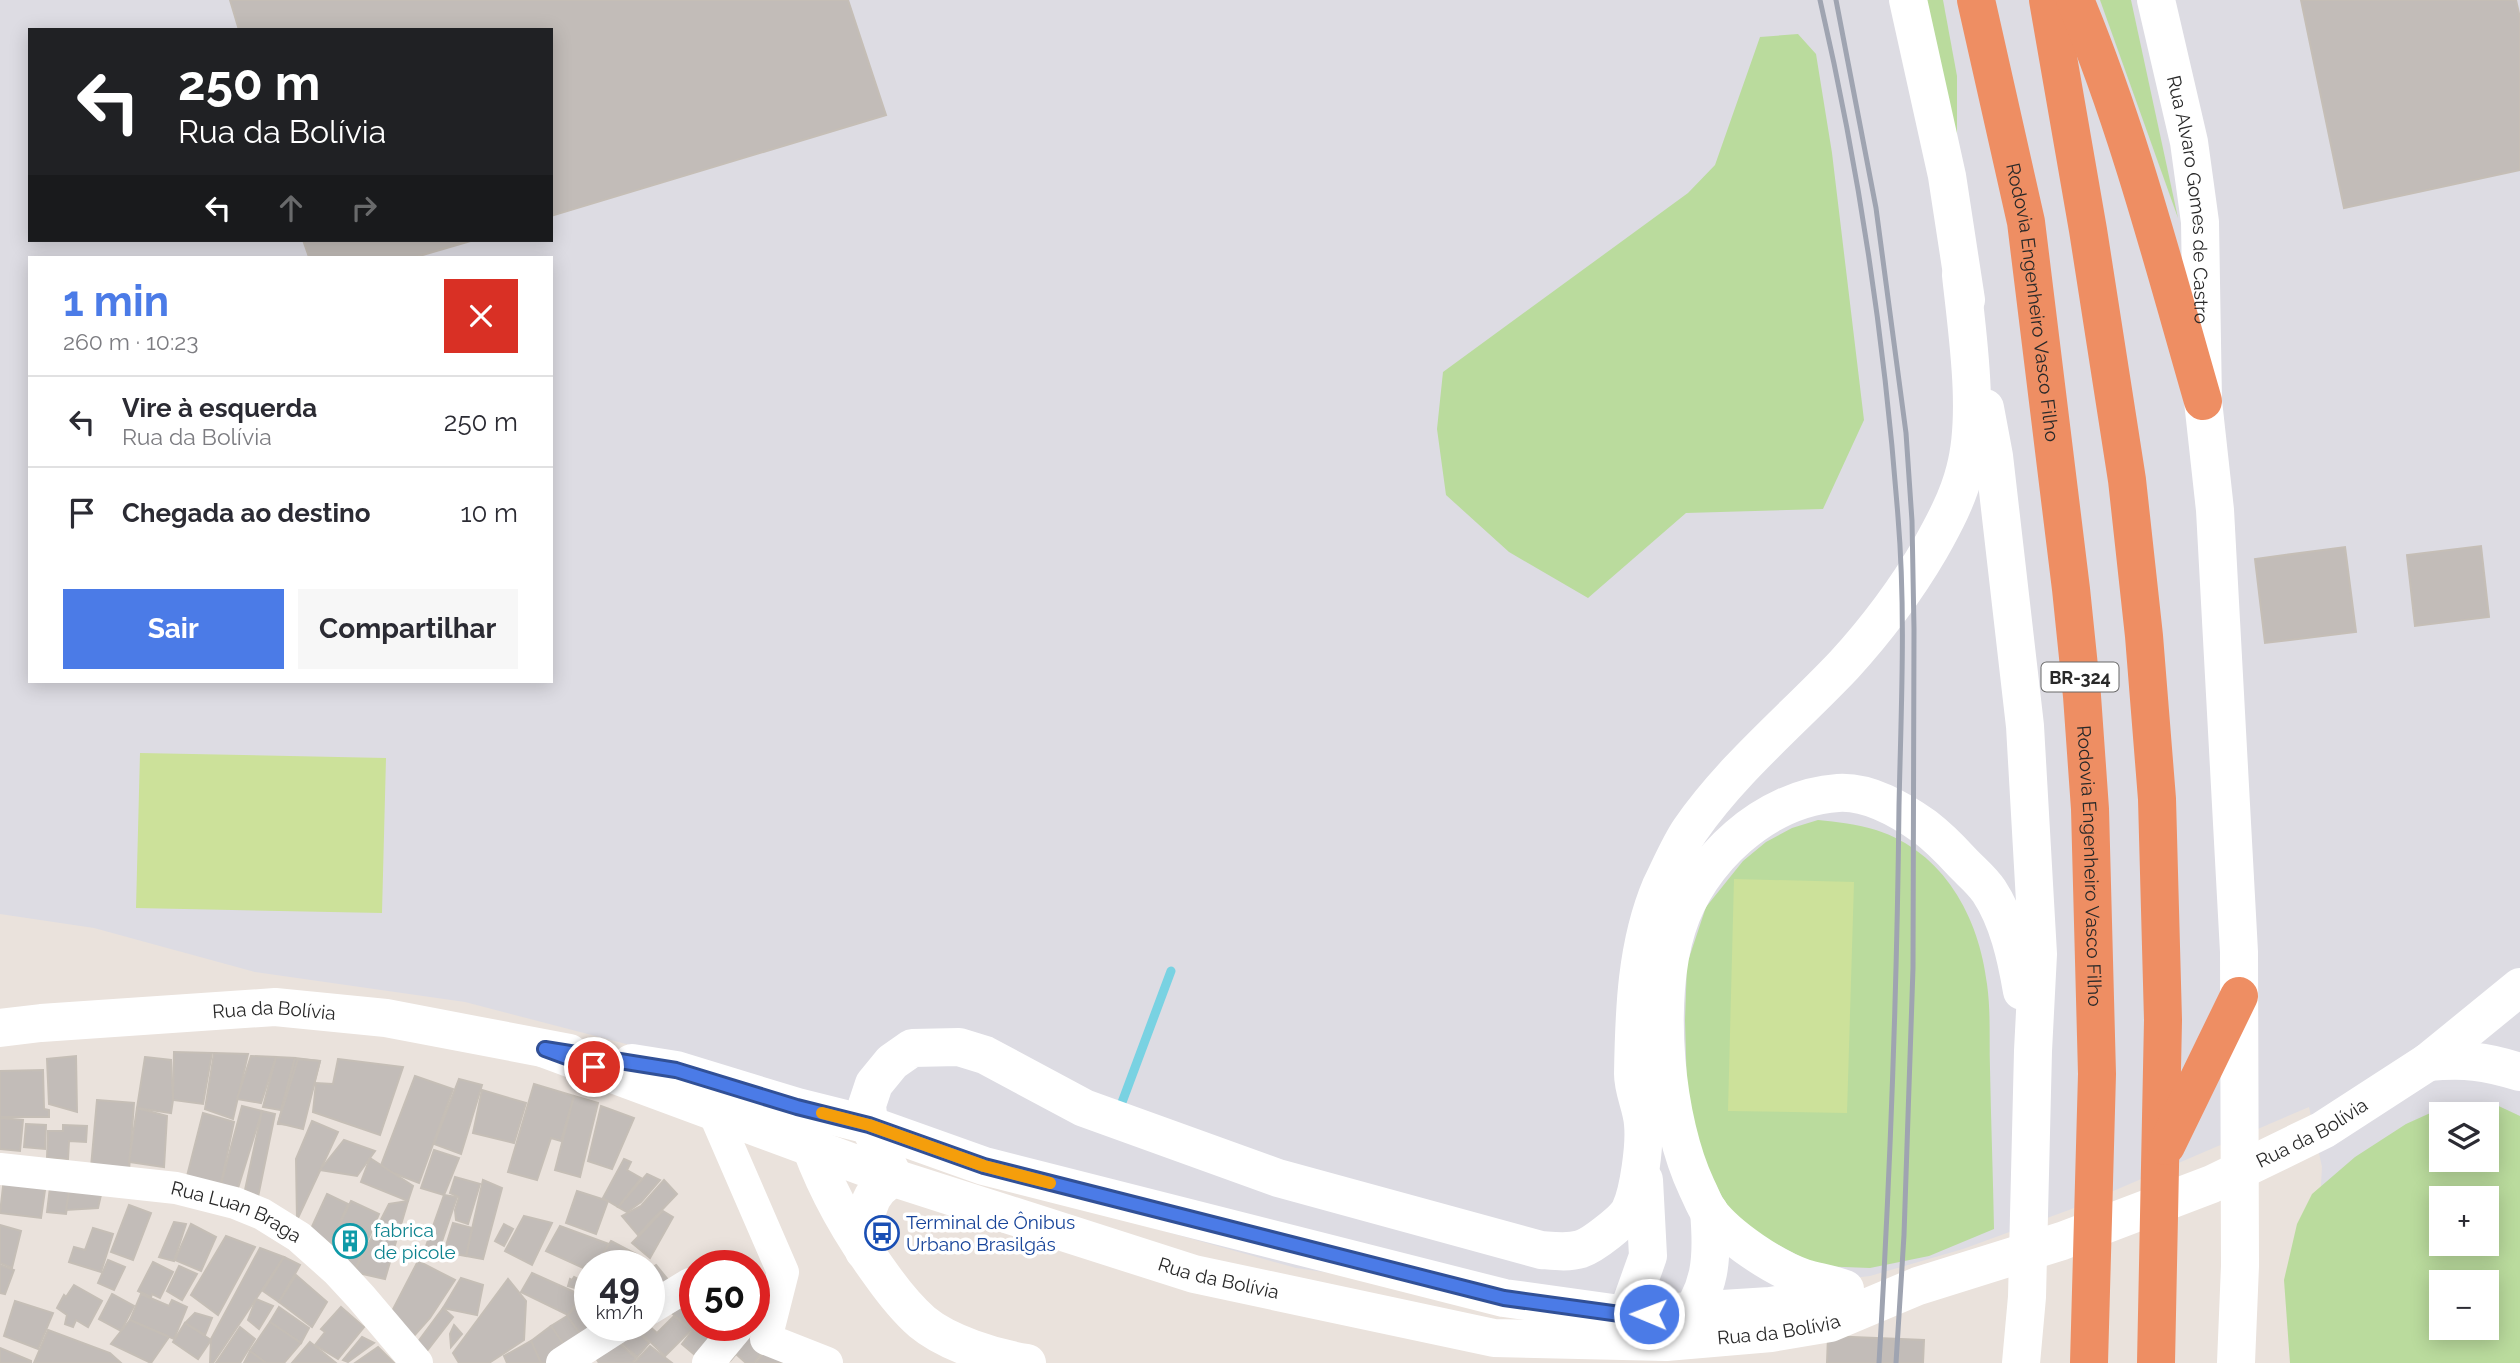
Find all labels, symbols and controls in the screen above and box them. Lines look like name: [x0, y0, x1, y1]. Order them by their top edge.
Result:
text: 250 m: [178, 54, 320, 111]
icon: left: [63, 56, 154, 147]
street label: Rua Alvaro Gomes de Castro: [2163, 73, 2213, 324]
text: Rua da Bolívia: [178, 113, 386, 150]
street label: Rodovia Engenheiro Vasco Filho: [2002, 161, 2064, 443]
icon: left: [199, 189, 237, 227]
icon: ahead: [272, 189, 310, 227]
icon: right: [345, 189, 383, 227]
text: 1 min: [63, 277, 169, 326]
button: close: [444, 279, 518, 353]
text: 260 m · 10:23: [63, 328, 199, 355]
text: Vire à esquerda: [122, 393, 317, 423]
icon: left: [63, 403, 101, 441]
text: 250 m: [444, 407, 518, 437]
text: Rua da Bolívia: [122, 423, 272, 450]
icon: arrive: [63, 494, 101, 532]
text: Chegada ao destino: [122, 498, 371, 528]
text: 10 m: [460, 498, 518, 528]
button: Sair: [63, 589, 284, 669]
button: Compartilhar: [298, 589, 518, 669]
road number: BR-324: [2042, 662, 2118, 692]
street label: Rodovia Engenheiro Vasco Filho: [2073, 725, 2106, 1007]
street label: Rua da Bolívia: [212, 996, 337, 1024]
pin: [564, 1037, 624, 1097]
icon: arrive: [575, 1048, 613, 1086]
street label: Rua da Bolívia: [2252, 1093, 2371, 1172]
map controls: [2429, 1102, 2499, 1340]
button: layers: [2429, 1102, 2499, 1172]
street label: Rua Luan Braga: [169, 1176, 306, 1247]
button: +: [2429, 1186, 2499, 1256]
place label: Terminal de Ônibus Urbano Brasilgás: [906, 1211, 1075, 1255]
bus stop icon: Terminal de Ônibus Urbano Brasilgás: [863, 1214, 901, 1252]
place label: fabrica de picole: [374, 1219, 456, 1263]
building icon: fabrica de picole: [331, 1222, 369, 1260]
speed limit sign: 50: [679, 1250, 770, 1341]
street label: Rua da Bolívia: [1155, 1252, 1281, 1303]
text: 49: [599, 1266, 640, 1307]
button: −: [2429, 1270, 2499, 1340]
position arrow: [1612, 1277, 1686, 1351]
text: km/h: [596, 1302, 643, 1323]
street label: Rua da Bolívia: [1716, 1309, 1843, 1349]

